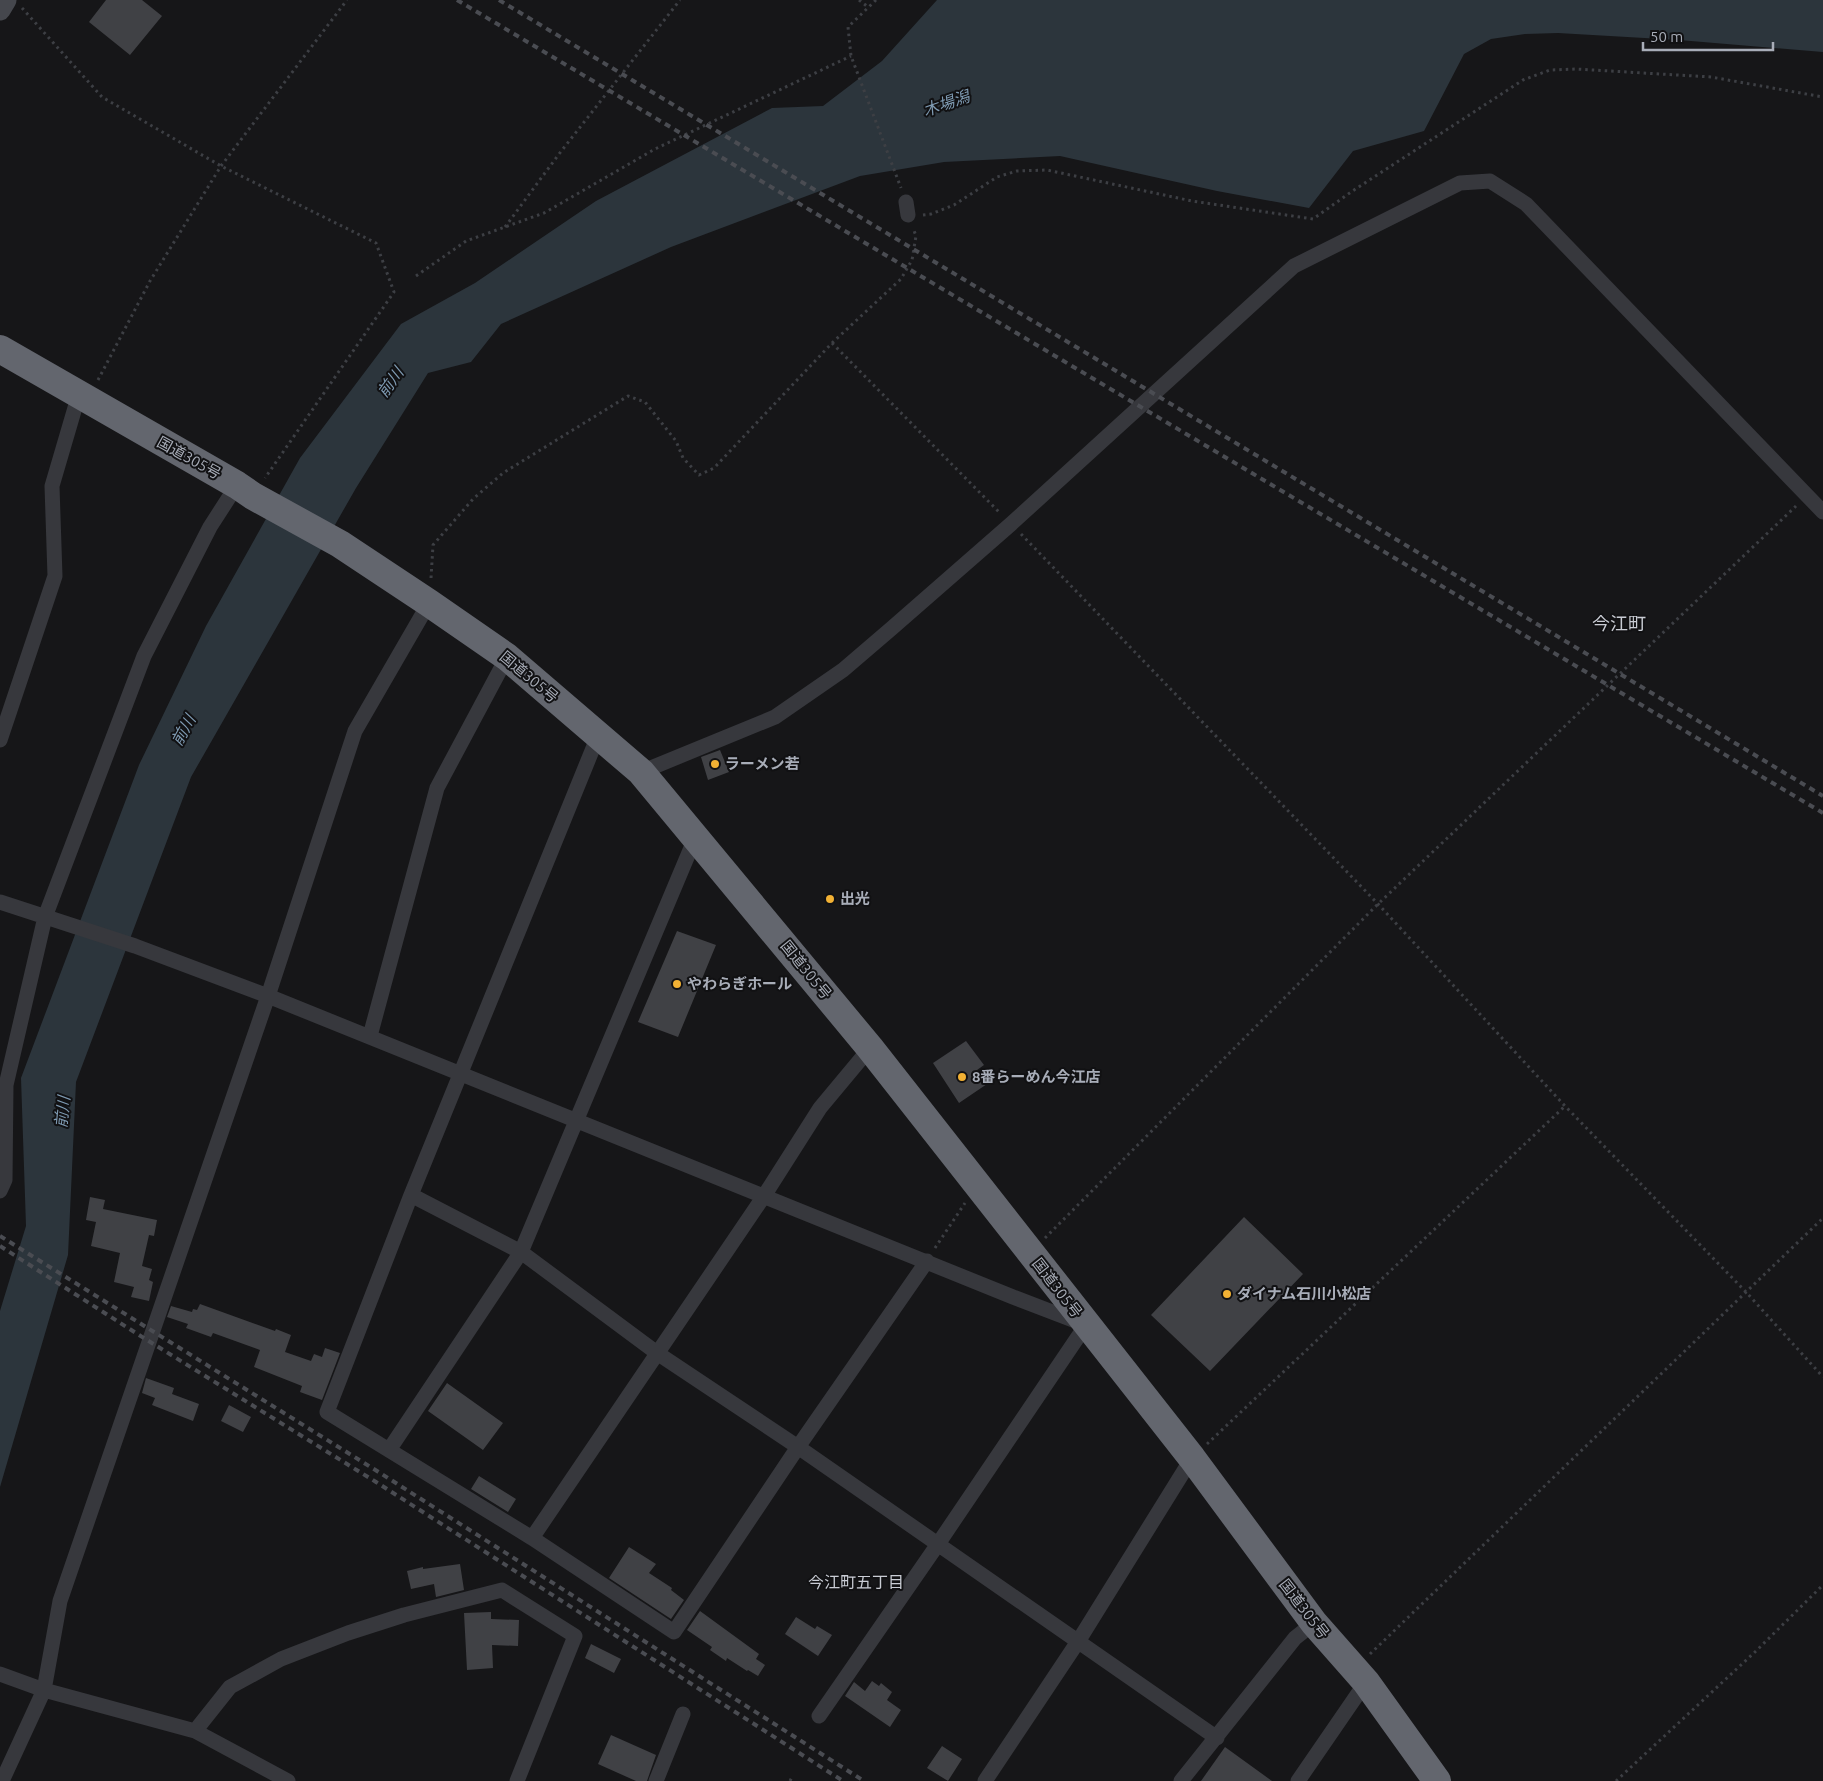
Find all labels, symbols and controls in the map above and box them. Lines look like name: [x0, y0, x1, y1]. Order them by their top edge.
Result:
scale bar: [1643, 20, 1773, 52]
text: 50 m: [1650, 28, 1683, 45]
water label: 木場潟: [920, 86, 974, 119]
water label: 前川: [373, 362, 408, 400]
street label: 国道305号: [154, 433, 224, 482]
district label: 今江町: [1592, 613, 1646, 633]
street label: 国道305号: [497, 647, 562, 706]
water label: 前川: [167, 710, 200, 748]
place label: ラーメン若: [725, 755, 799, 772]
marker: ラーメン若: [709, 758, 721, 770]
place label: 出光: [840, 890, 870, 907]
marker: 出光: [824, 893, 836, 905]
street label: 国道305号: [778, 937, 835, 1002]
place label: やわらぎホール: [687, 975, 792, 992]
marker: やわらぎホール: [671, 978, 683, 990]
place label: 8番らーめん今江店: [972, 1068, 1100, 1085]
marker: 8番らーめん今江店: [956, 1071, 968, 1083]
water label: 前川: [51, 1093, 73, 1129]
street label: 国道305号: [1029, 1255, 1086, 1321]
place label: ダイナム石川小松店: [1237, 1285, 1371, 1302]
marker: ダイナム石川小松店: [1221, 1288, 1233, 1300]
district label: 今江町五丁目: [808, 1573, 904, 1591]
street label: 国道305号: [1276, 1576, 1333, 1642]

